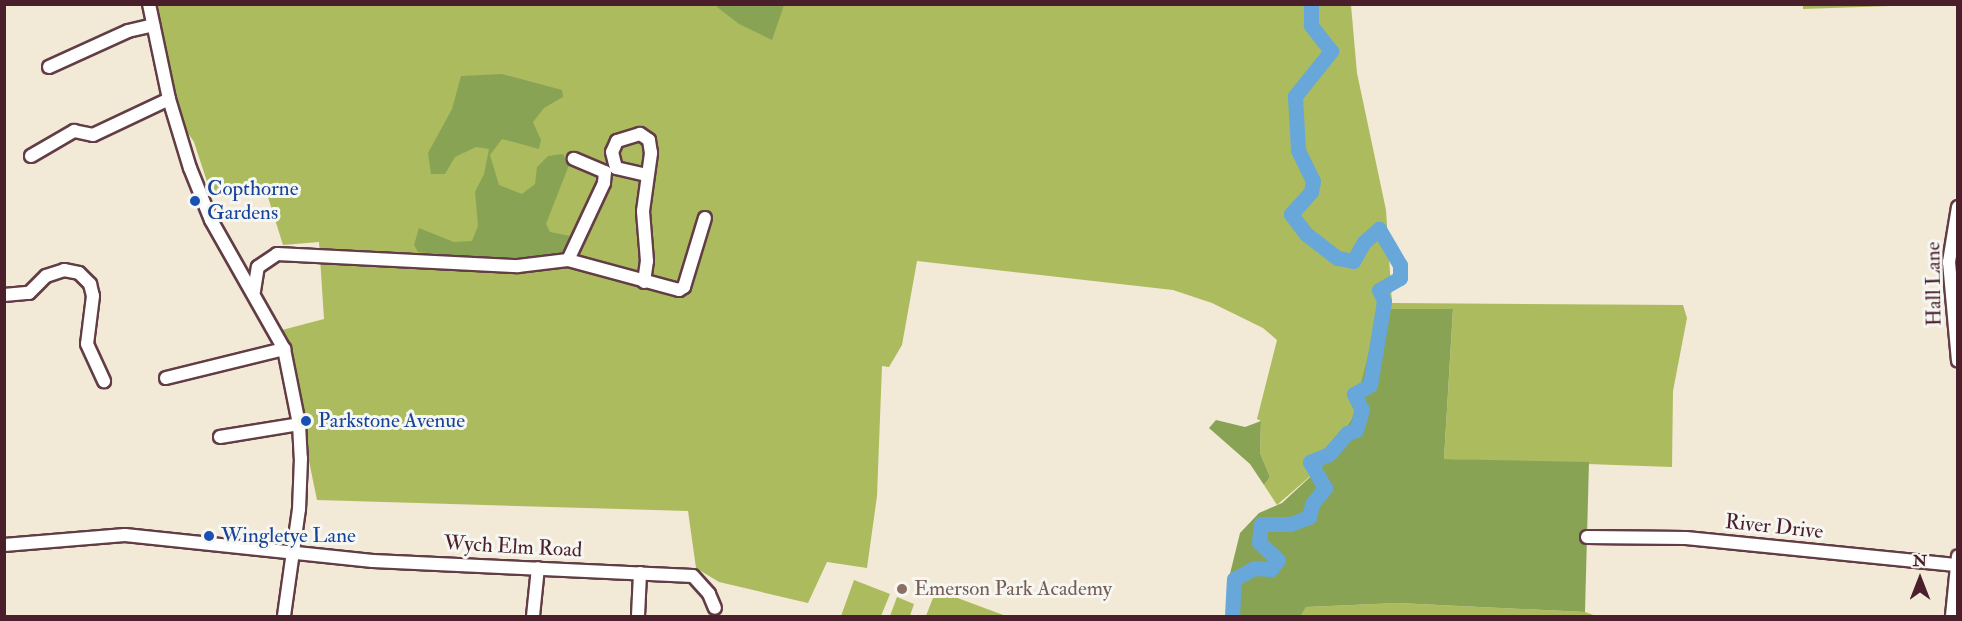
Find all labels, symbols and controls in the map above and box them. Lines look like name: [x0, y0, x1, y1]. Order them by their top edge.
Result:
place label: Copthorne Gardens: [207, 176, 298, 226]
marker: Copthorne Gardens: [188, 194, 202, 208]
street label: Hall Lane: [1921, 242, 1947, 326]
place label: Parkstone Avenue: [318, 408, 465, 434]
marker: Parkstone Avenue: [299, 414, 313, 428]
street label: River Drive: [1724, 509, 1824, 545]
place label: Wingletye Lane: [221, 523, 356, 549]
marker: Wingletye Lane: [202, 529, 216, 543]
street label: Wych Elm Road: [443, 531, 583, 563]
north arrow: [1890, 549, 1950, 609]
text: N: [1913, 551, 1927, 571]
place label: Emerson Park Academy: [914, 576, 1112, 602]
marker: Emerson Park Academy: [895, 582, 909, 596]

